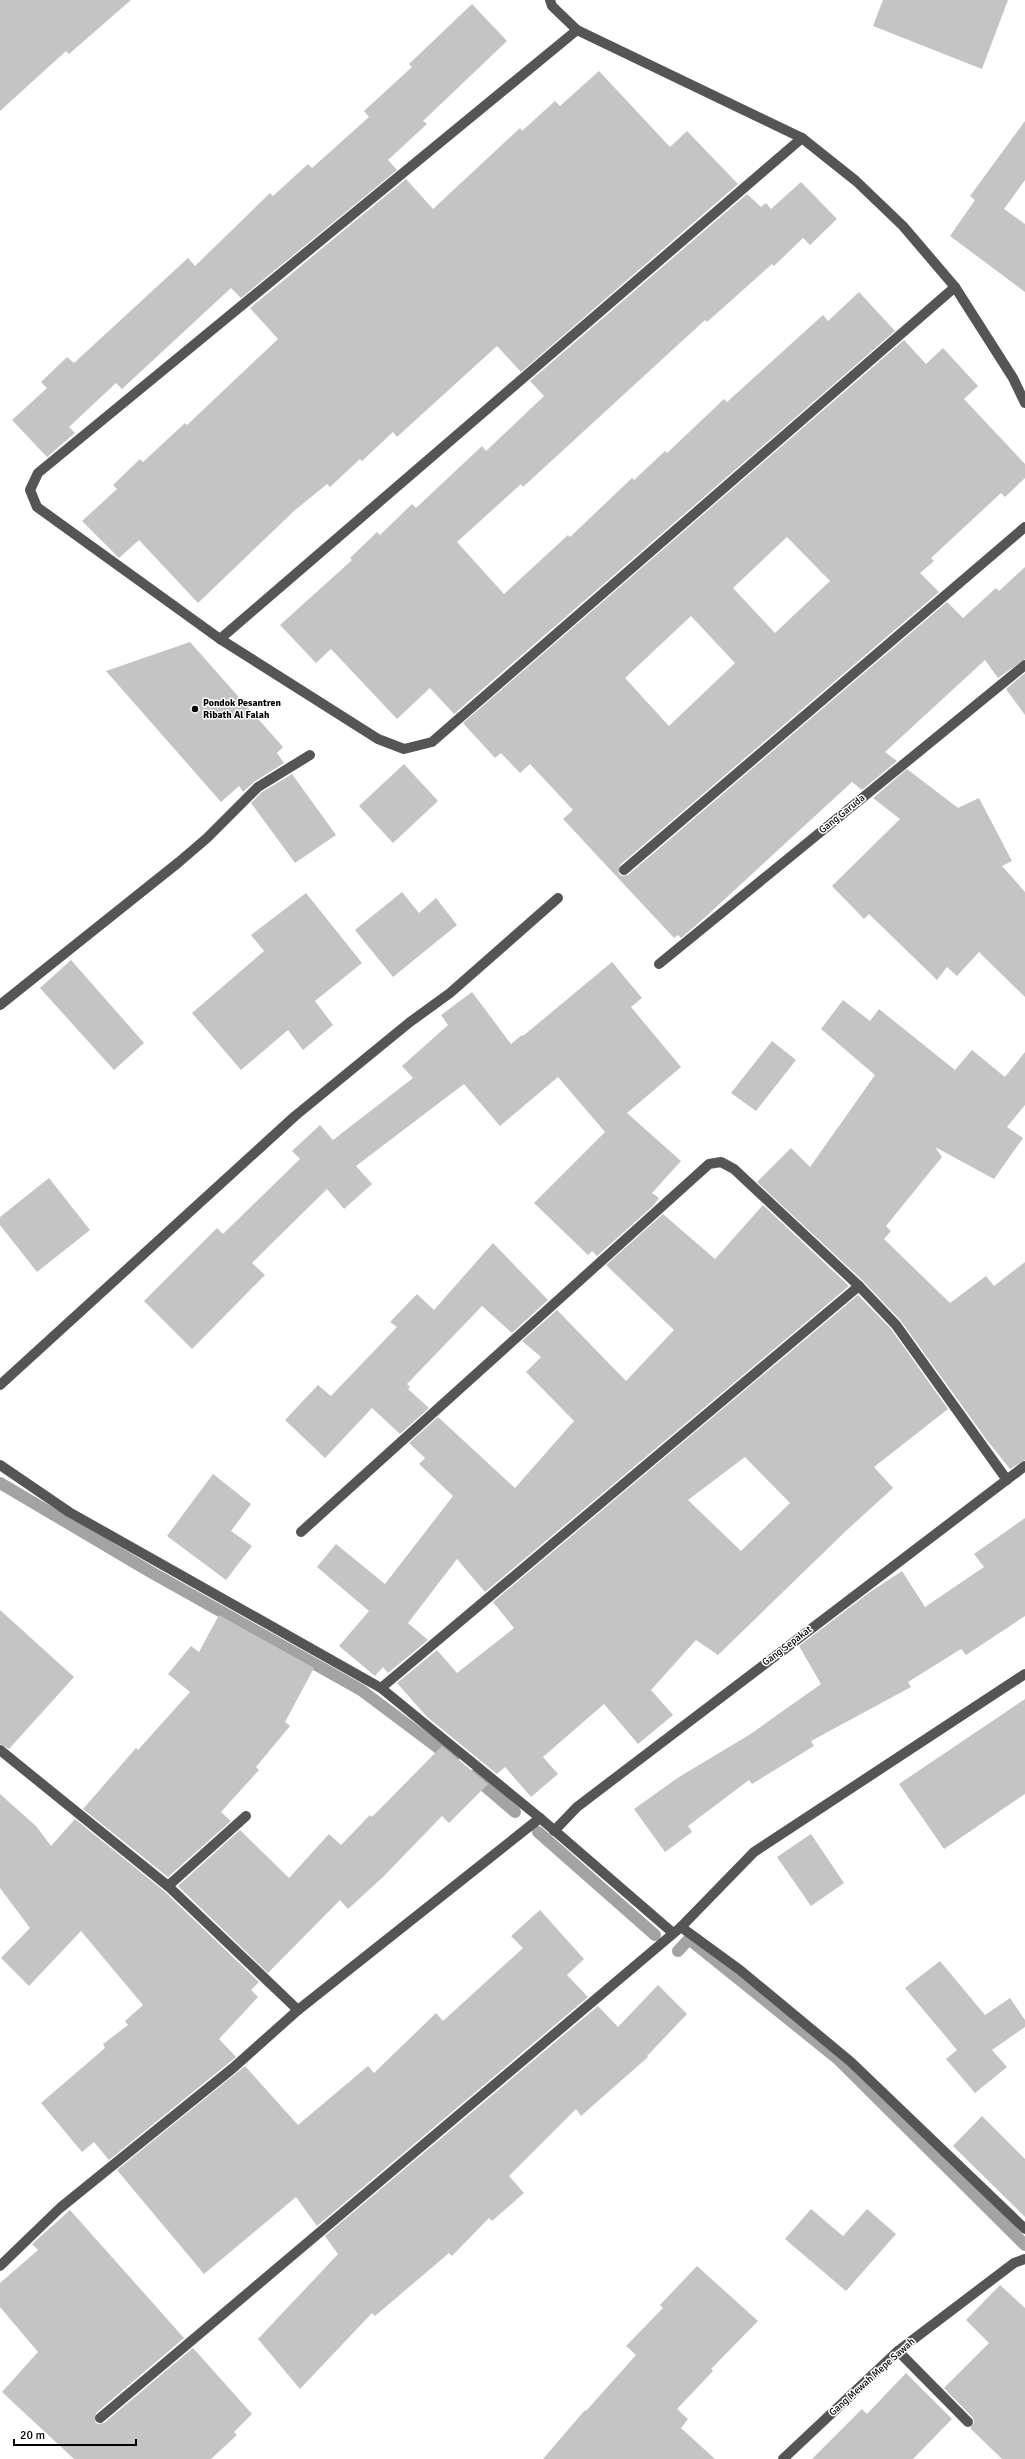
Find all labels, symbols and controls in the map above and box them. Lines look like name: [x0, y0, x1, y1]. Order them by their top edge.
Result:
place label: Pondok Pesantren Ribath Al Falah: [203, 697, 282, 721]
marker: Pondok Pesantren Ribath Al Falah: [190, 704, 200, 714]
street label: Gang Garuda: [817, 792, 867, 836]
street label: Gang Sepakat: [760, 1623, 815, 1669]
street label: Gang Mewah Mepe Sawah: [827, 2335, 917, 2419]
scale bar: [14, 2421, 136, 2447]
text: 20 m: [20, 2428, 45, 2443]

